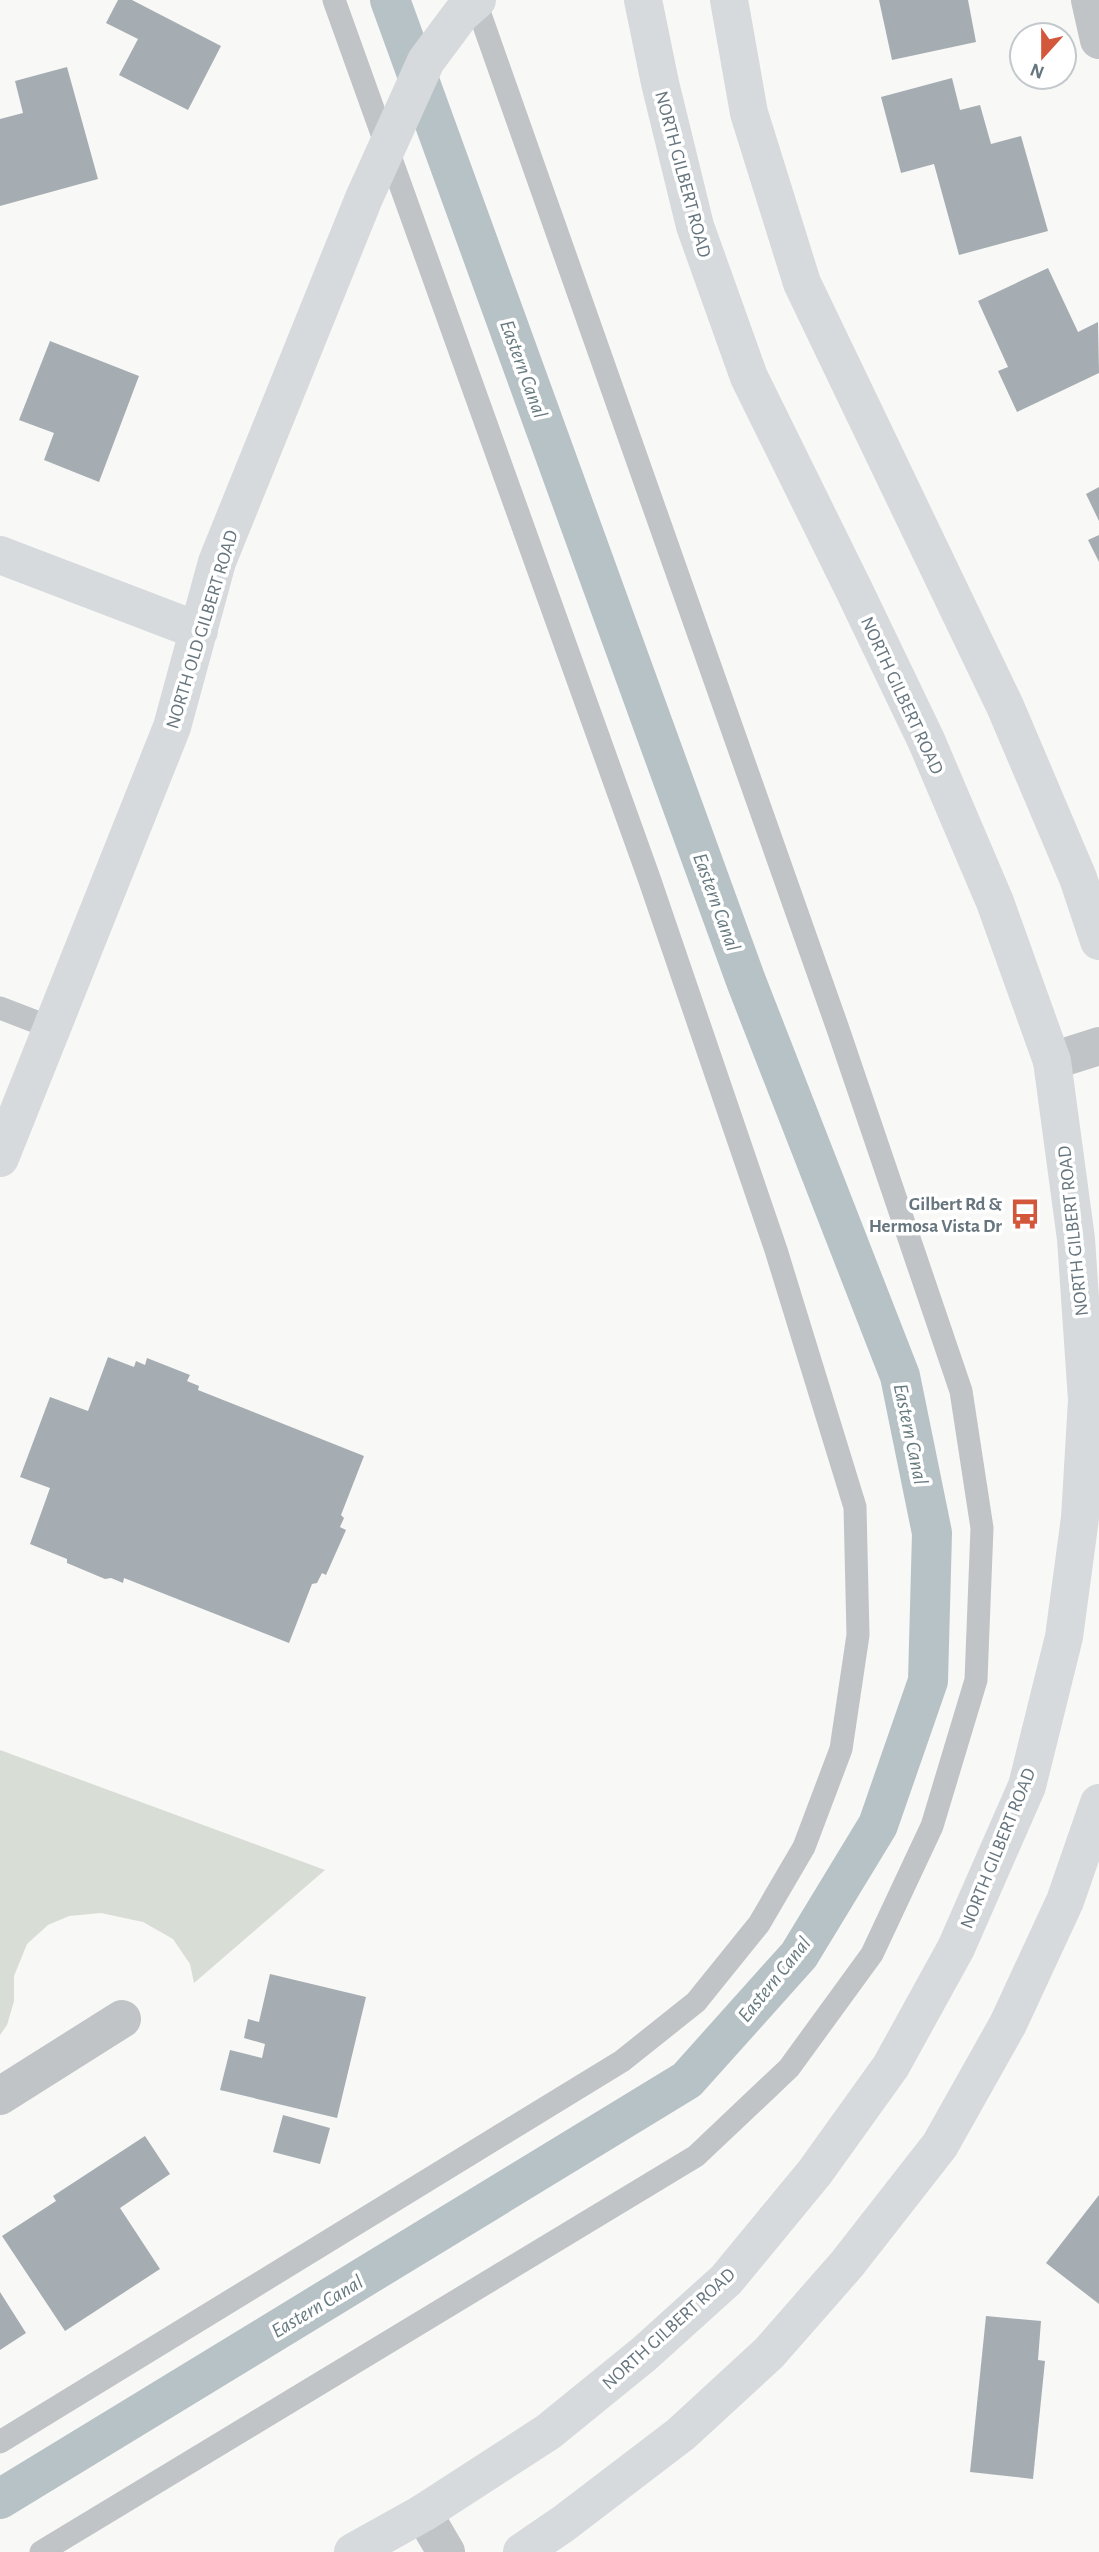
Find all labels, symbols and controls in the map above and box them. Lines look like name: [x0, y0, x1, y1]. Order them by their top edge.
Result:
north arrow: [1008, 21, 1078, 91]
text: N: [1028, 59, 1047, 82]
street label: NORTH GILBERT ROAD: [651, 89, 714, 260]
water label: Eastern Canal: [496, 317, 551, 421]
street label: NORTH OLD GILBERT ROAD: [163, 528, 242, 731]
street label: NORTH GILBERT ROAD: [857, 614, 946, 777]
water label: Eastern Canal: [689, 850, 744, 954]
street label: NORTH GILBERT ROAD: [1055, 1145, 1092, 1317]
place label: Gilbert Rd & Hermosa Vista Dr: [869, 1195, 1002, 1236]
bus stop icon: Gilbert Rd & Hermosa Vista Dr: [1008, 1197, 1042, 1231]
water label: Eastern Canal: [890, 1382, 931, 1487]
street label: NORTH GILBERT ROAD: [957, 1766, 1039, 1932]
water label: Eastern Canal: [734, 1933, 815, 2026]
street label: NORTH GILBERT ROAD: [599, 2265, 739, 2394]
water label: Eastern Canal: [268, 2271, 367, 2342]

